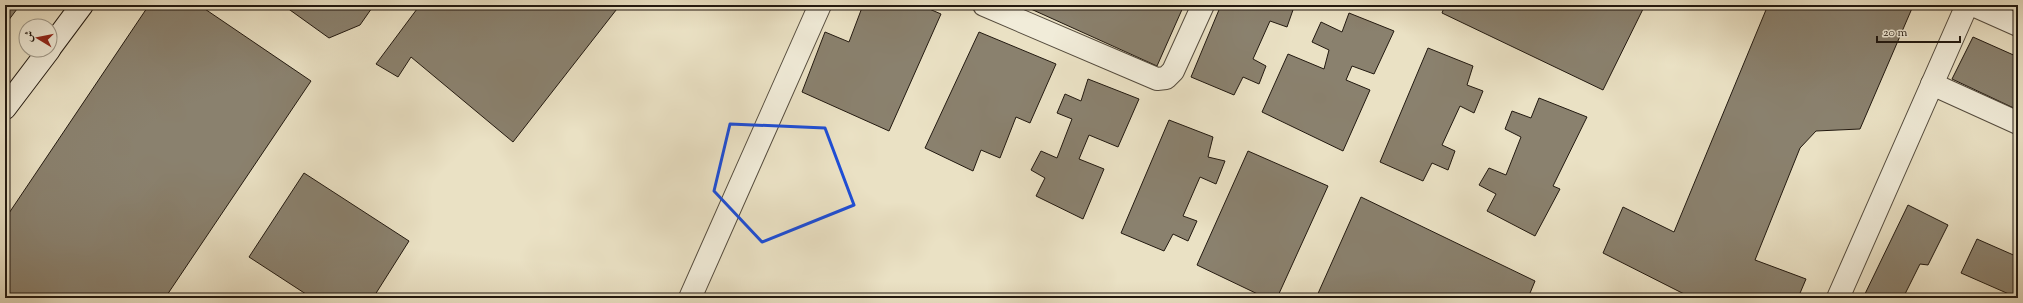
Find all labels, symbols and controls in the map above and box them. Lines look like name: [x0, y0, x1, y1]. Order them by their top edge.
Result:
north arrow: [18, 18, 58, 58]
scale bar: [1877, 18, 1960, 44]
text: 20 m: [1883, 24, 1908, 42]
text: ش: [20, 30, 38, 43]

